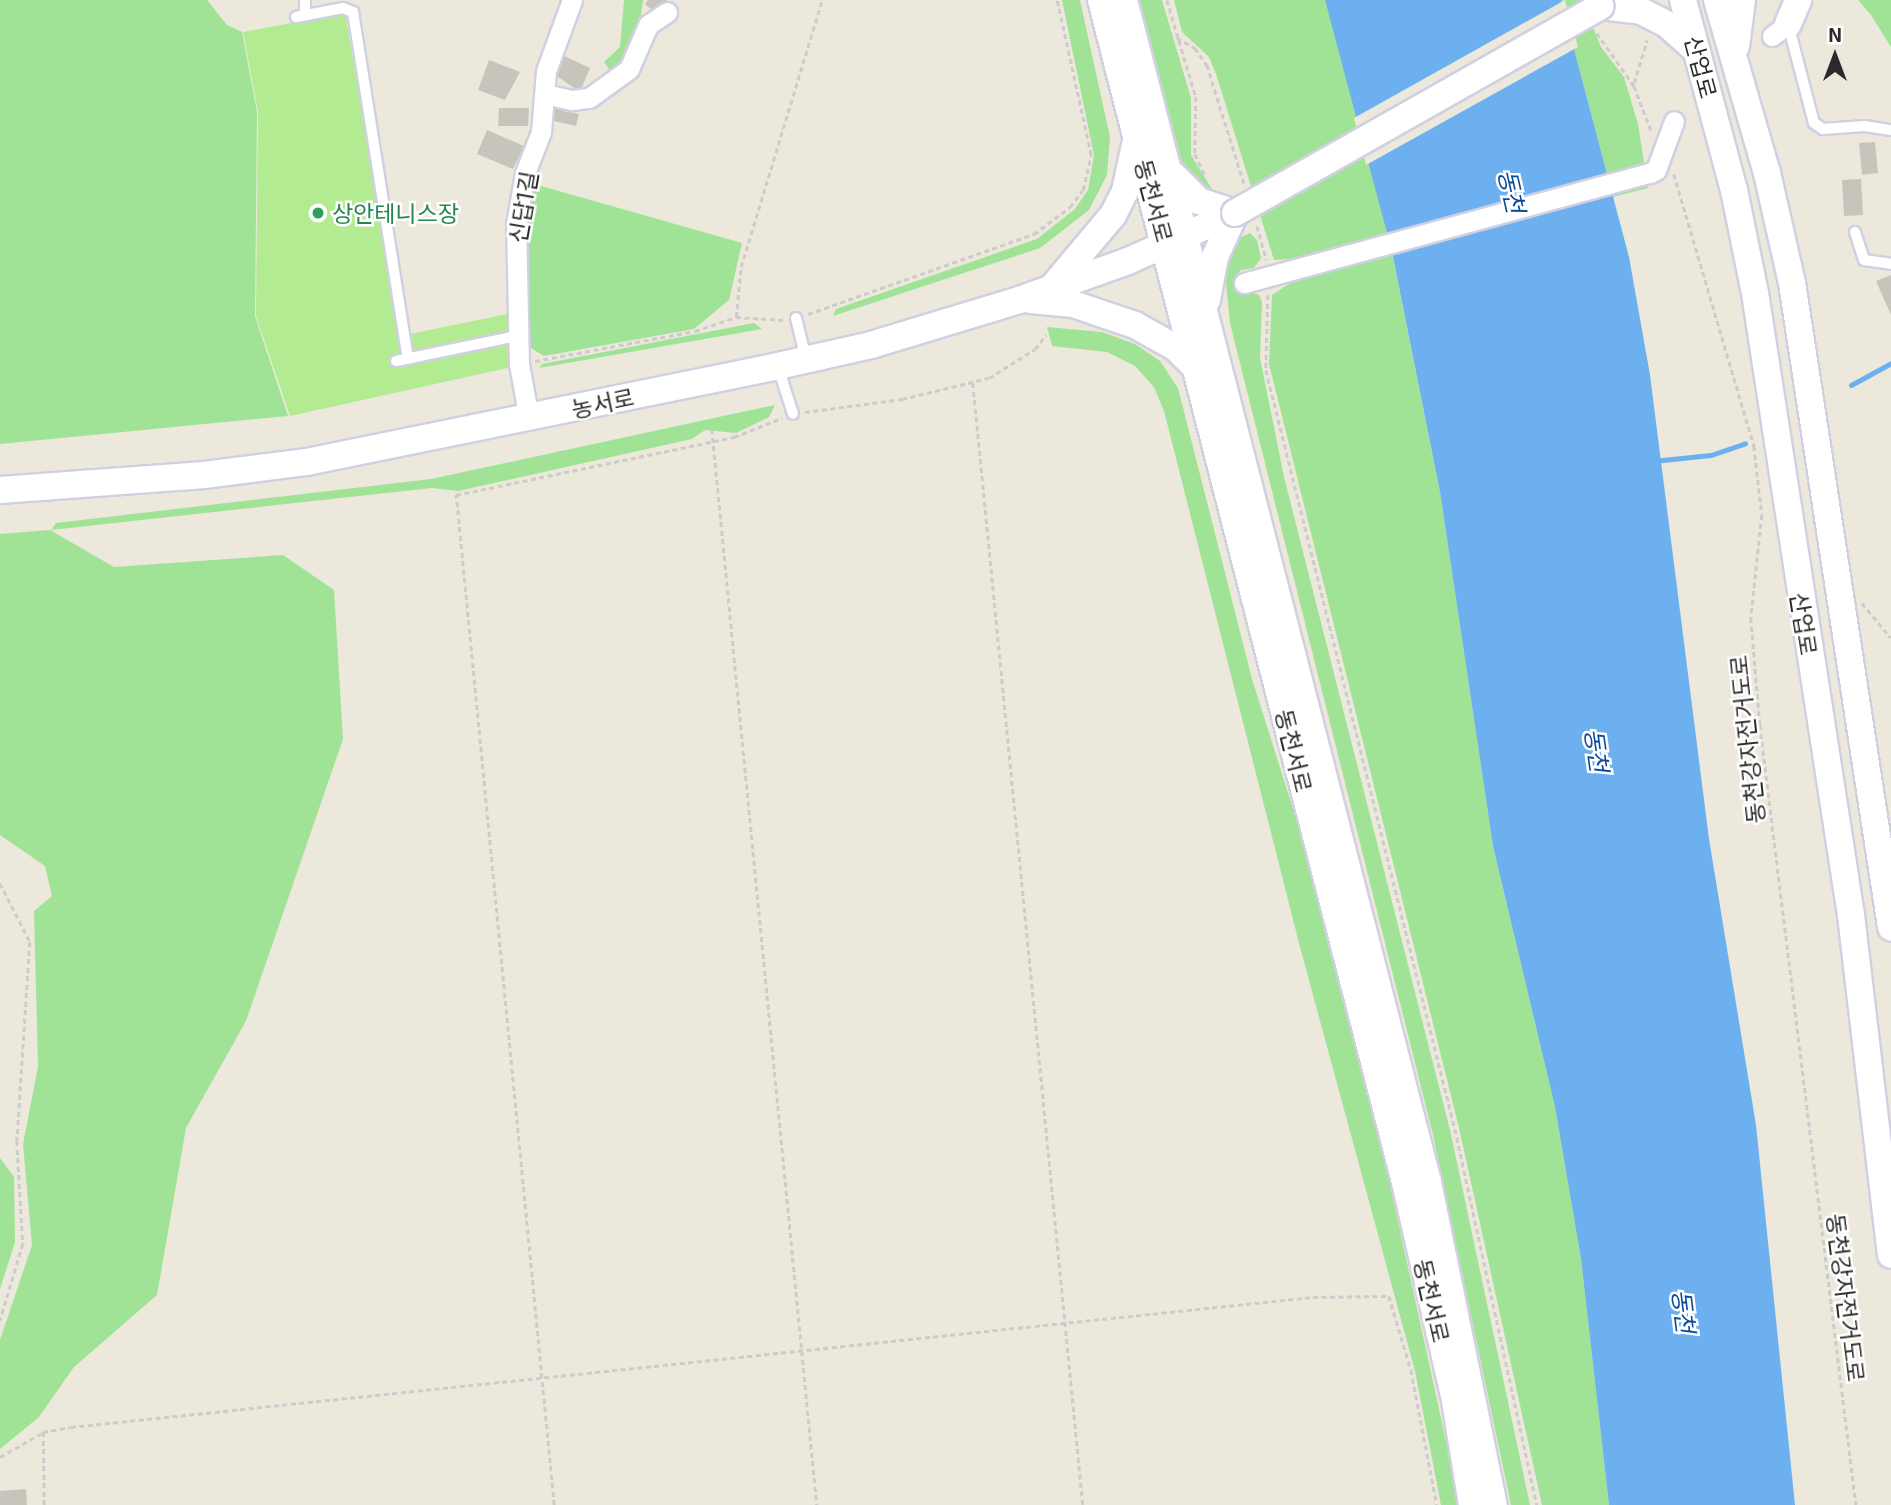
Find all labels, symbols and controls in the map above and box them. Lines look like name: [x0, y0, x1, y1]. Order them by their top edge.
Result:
north arrow: [1800, 21, 1870, 91]
text: N: [1828, 23, 1842, 46]
street label: 산업로: [1679, 33, 1723, 101]
street label: 동천서로: [1130, 157, 1178, 245]
water label: 동천: [1493, 166, 1531, 216]
street label: 신답1길: [503, 169, 543, 245]
place label: 상안테니스장: [332, 199, 459, 227]
marker: 상안테니스장: [310, 205, 326, 221]
street label: 농서로: [569, 383, 637, 423]
street label: 산업로: [1785, 590, 1823, 658]
street label: 동천강자전거도로: [1724, 653, 1770, 825]
street label: 동천서로: [1270, 707, 1318, 795]
water label: 동천: [1580, 726, 1614, 774]
street label: 동천강자전거도로: [1822, 1212, 1870, 1384]
street label: 동천서로: [1409, 1257, 1455, 1345]
water label: 동천: [1667, 1287, 1701, 1335]

